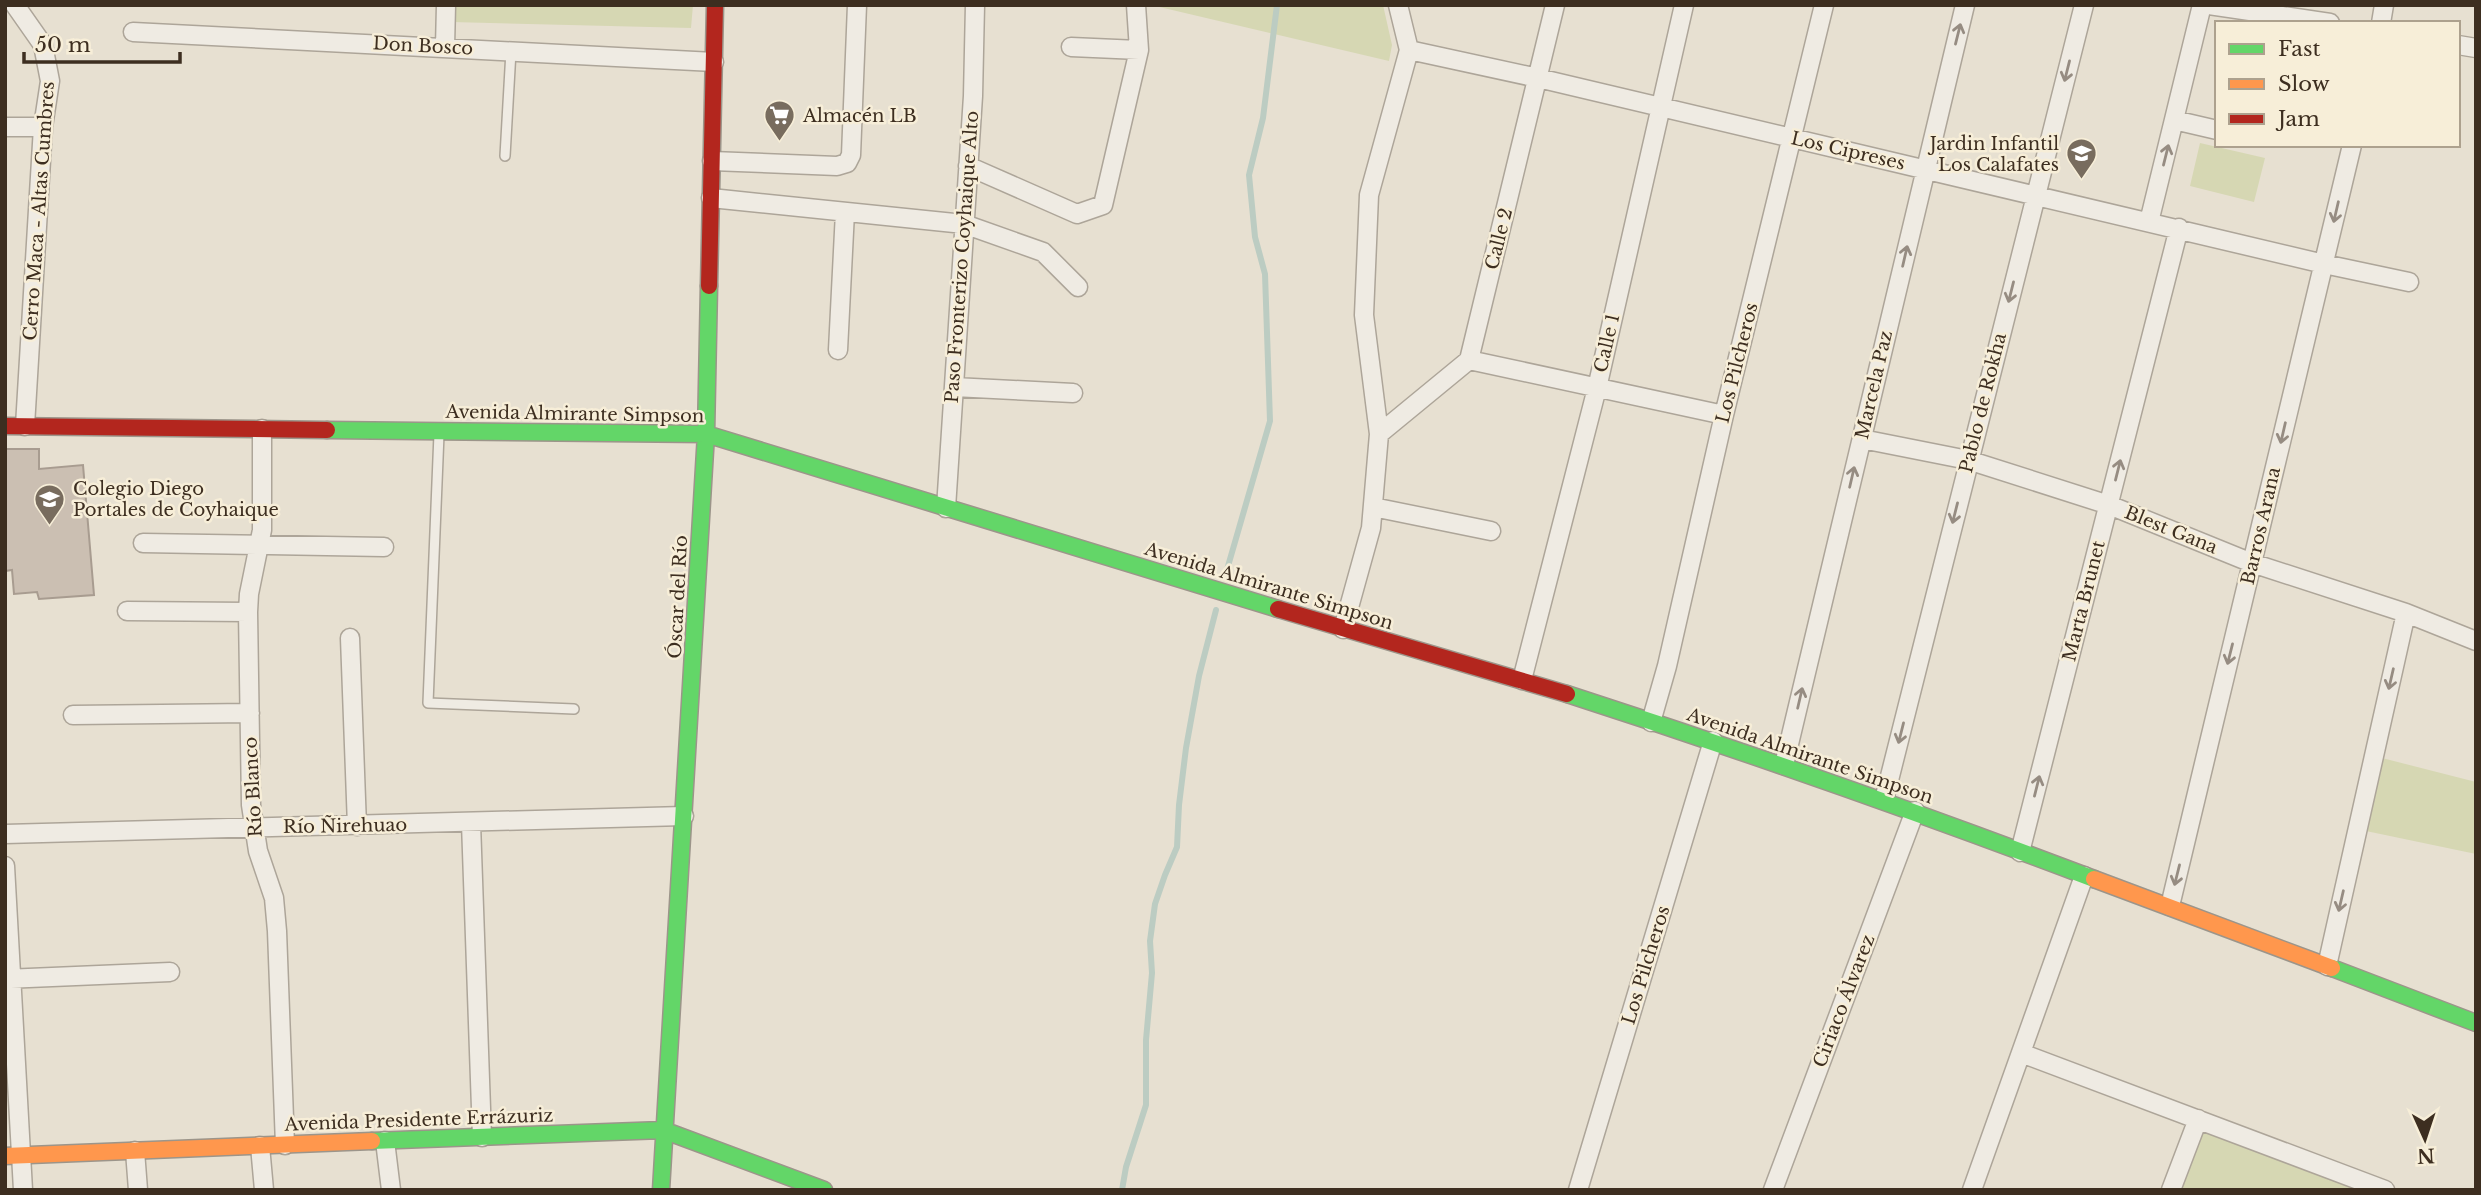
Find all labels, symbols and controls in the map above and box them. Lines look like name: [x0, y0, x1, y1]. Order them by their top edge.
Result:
scale bar: [24, 21, 180, 65]
legend: [2215, 21, 2460, 147]
one-way arrow: [1952, 23, 1965, 46]
text: 50 m: [35, 32, 91, 58]
street label: Don Bosco: [372, 32, 474, 60]
text: Fast: [2278, 36, 2320, 62]
one-way arrow: [2060, 60, 2073, 82]
text: Slow: [2278, 71, 2330, 97]
street label: Cerro Maca - Altas Cumbres: [19, 81, 59, 341]
supermarket icon: Almacén LB: [763, 99, 797, 143]
place label: Almacén LB: [802, 105, 916, 127]
text: Jam: [2275, 106, 2320, 132]
street label: Paso Fronterizo Coyhaique Alto: [941, 110, 983, 404]
street label: Los Cipreses: [1789, 127, 1907, 175]
place label: Jardin Infantil Los Calafates: [1928, 133, 2059, 176]
school or university icon: Jardin Infantil Los Calafates: [2065, 137, 2099, 181]
one-way arrow: [2159, 144, 2173, 167]
one-way arrow: [2329, 200, 2343, 223]
street label: Calle 2: [1481, 206, 1517, 272]
one-way arrow: [1899, 245, 1912, 268]
one-way arrow: [2004, 280, 2017, 303]
street label: Los Pilcheros: [1711, 301, 1763, 425]
street label: Calle 1: [1590, 311, 1624, 375]
street label: Marcela Paz: [1851, 329, 1897, 441]
street label: Pablo de Rokha: [1955, 331, 2011, 475]
street label: Avenida Almirante Simpson: [444, 401, 705, 427]
one-way arrow: [2276, 421, 2290, 444]
one-way arrow: [2112, 460, 2125, 482]
street label: Barros Arana: [2237, 465, 2285, 587]
one-way arrow: [1846, 466, 1860, 489]
place label: Colegio Diego Portales de Coyhaique: [73, 478, 279, 521]
school or university icon: Colegio Diego Portales de Coyhaique: [33, 482, 67, 526]
one-way arrow: [1948, 501, 1961, 523]
street label: Blest Gana: [2121, 501, 2221, 559]
street label: Óscar del Río: [663, 535, 692, 659]
street label: Avenida Almirante Simpson: [1141, 537, 1396, 634]
street label: Marta Brunet: [2058, 538, 2110, 664]
one-way arrow: [2223, 642, 2237, 665]
one-way arrow: [2384, 667, 2398, 690]
one-way arrow: [1793, 687, 1807, 710]
street label: Avenida Almirante Simpson: [1683, 703, 1936, 809]
one-way arrow: [1894, 721, 1907, 744]
street label: Río Blanco: [239, 736, 267, 838]
one-way arrow: [2031, 775, 2044, 798]
street label: Río Ñirehuao: [283, 812, 407, 838]
one-way arrow: [2170, 863, 2183, 886]
one-way arrow: [2334, 889, 2348, 912]
street label: Los Pilcheros: [1617, 903, 1675, 1027]
street label: Ciriaco Álvarez: [1808, 931, 1879, 1070]
street label: Avenida Presidente Errázuriz: [283, 1104, 554, 1136]
north arrow: [2390, 1104, 2460, 1174]
text: N: [2416, 1144, 2435, 1167]

